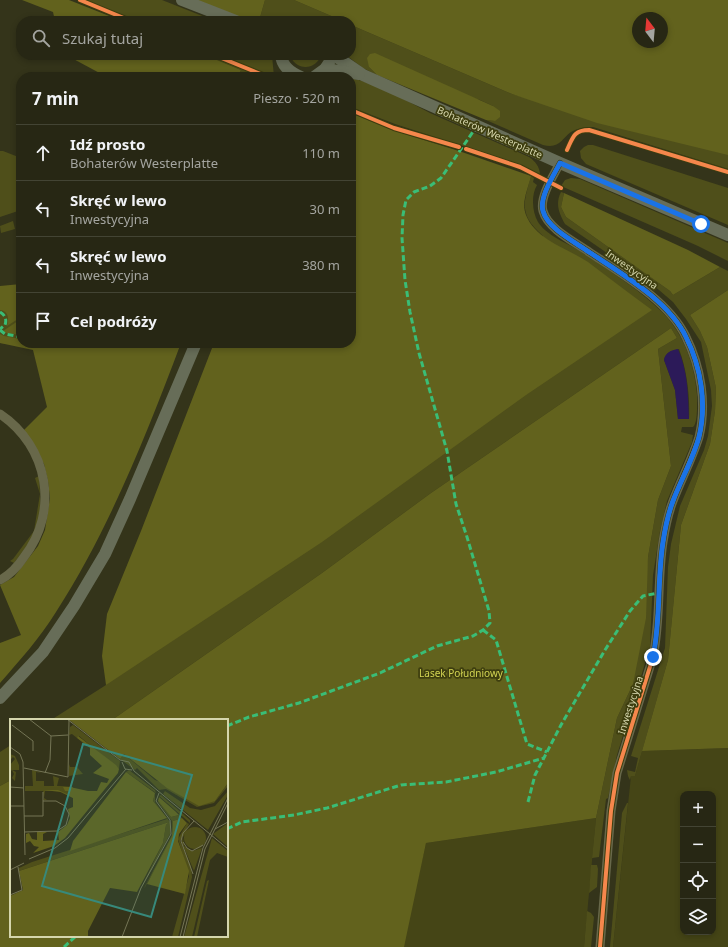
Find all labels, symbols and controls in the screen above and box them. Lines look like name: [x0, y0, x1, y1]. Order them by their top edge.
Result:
north arrow: [632, 12, 668, 48]
search box: [16, 16, 356, 60]
icon: search: [30, 27, 52, 49]
text: Szukaj tutaj: [62, 28, 143, 48]
text: 7 min: [32, 87, 79, 110]
text: Pieszo · 520 m: [253, 89, 340, 107]
street label: Bohaterów Westerplatte: [435, 102, 545, 162]
text: Idź prosto: [70, 134, 145, 154]
icon: ahead: [32, 142, 54, 164]
text: 110 m: [302, 144, 340, 162]
text: Bohaterów Westerplatte: [70, 154, 218, 172]
text: Skręć w lewo: [70, 190, 167, 210]
icon: left: [32, 198, 54, 220]
text: 30 m: [310, 200, 340, 218]
text: Inwestycyjna: [70, 210, 149, 228]
route start: [692, 215, 710, 233]
text: Skręć w lewo: [70, 246, 167, 266]
street label: Inwestycyjna: [603, 246, 661, 292]
icon: left: [32, 254, 54, 276]
text: 380 m: [302, 256, 340, 274]
text: Inwestycyjna: [70, 266, 149, 284]
icon: arrive: [32, 310, 54, 332]
text: Cel podróży: [70, 311, 157, 331]
route end: [644, 648, 662, 666]
park label: Lasek Południowy: [419, 666, 504, 680]
street label: Inwestycyjna: [614, 674, 646, 736]
inset map: [10, 719, 228, 937]
map controls: [680, 791, 716, 935]
button: +: [680, 791, 716, 827]
button: −: [680, 827, 716, 863]
button: locate: [680, 863, 716, 899]
button: layers: [680, 899, 716, 935]

